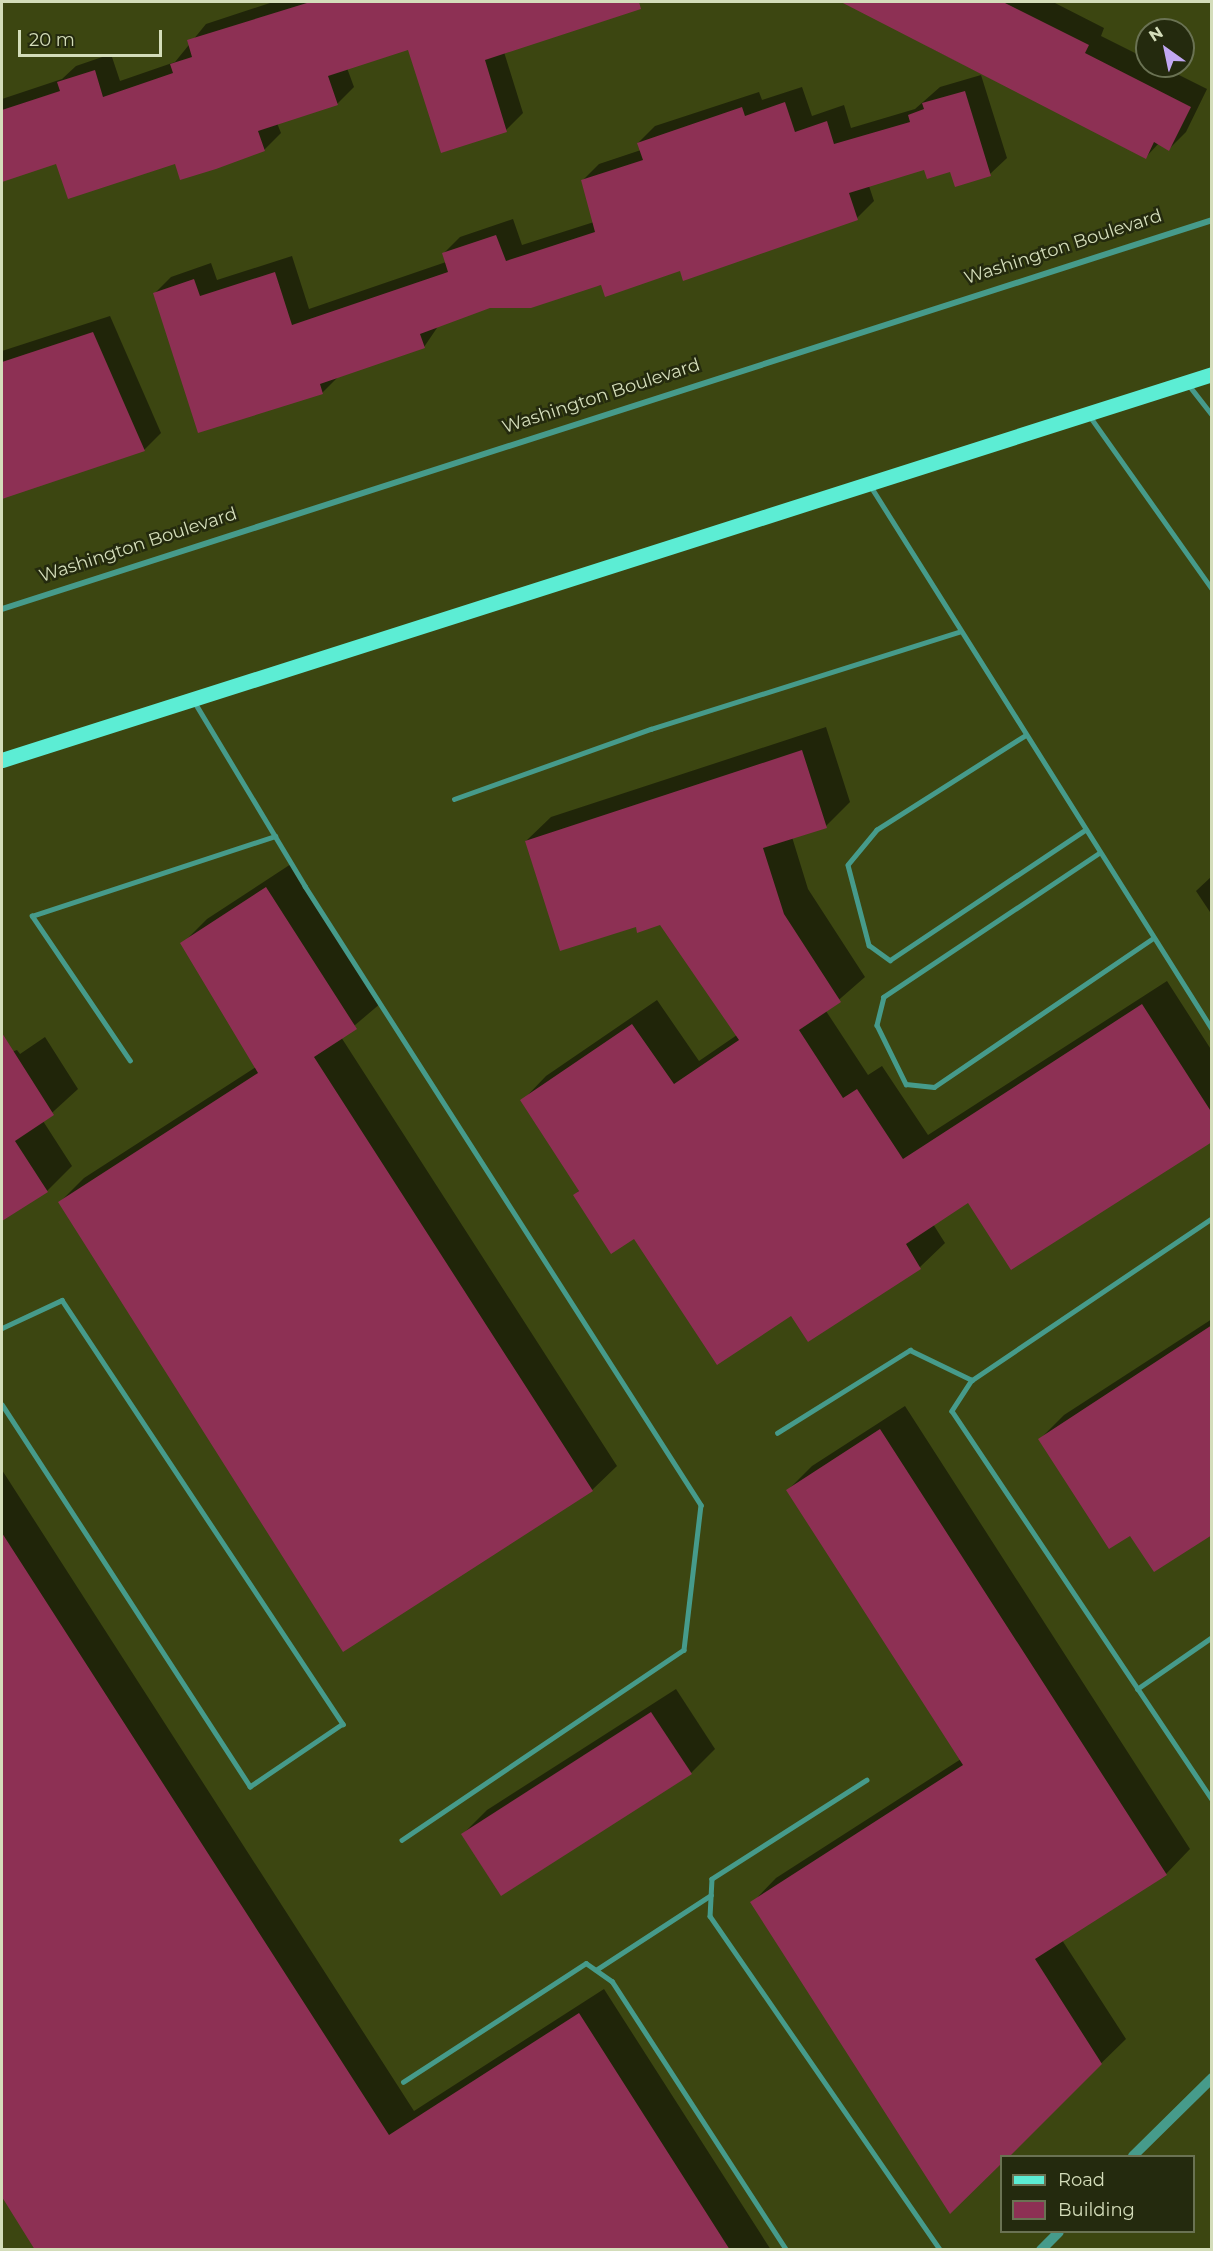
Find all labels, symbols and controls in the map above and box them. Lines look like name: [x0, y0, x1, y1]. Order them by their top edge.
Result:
scale bar: [21, 18, 165, 56]
north arrow: [1135, 18, 1195, 78]
text: N: [1145, 23, 1167, 46]
text: 20 m: [29, 29, 75, 51]
street label: Washington Boulevard: [961, 205, 1165, 289]
street label: Washington Boulevard: [499, 354, 703, 438]
street label: Washington Boulevard: [36, 503, 240, 587]
legend: [1000, 2155, 1195, 2233]
text: Road: [1058, 2169, 1105, 2191]
text: Building: [1058, 2199, 1135, 2221]

